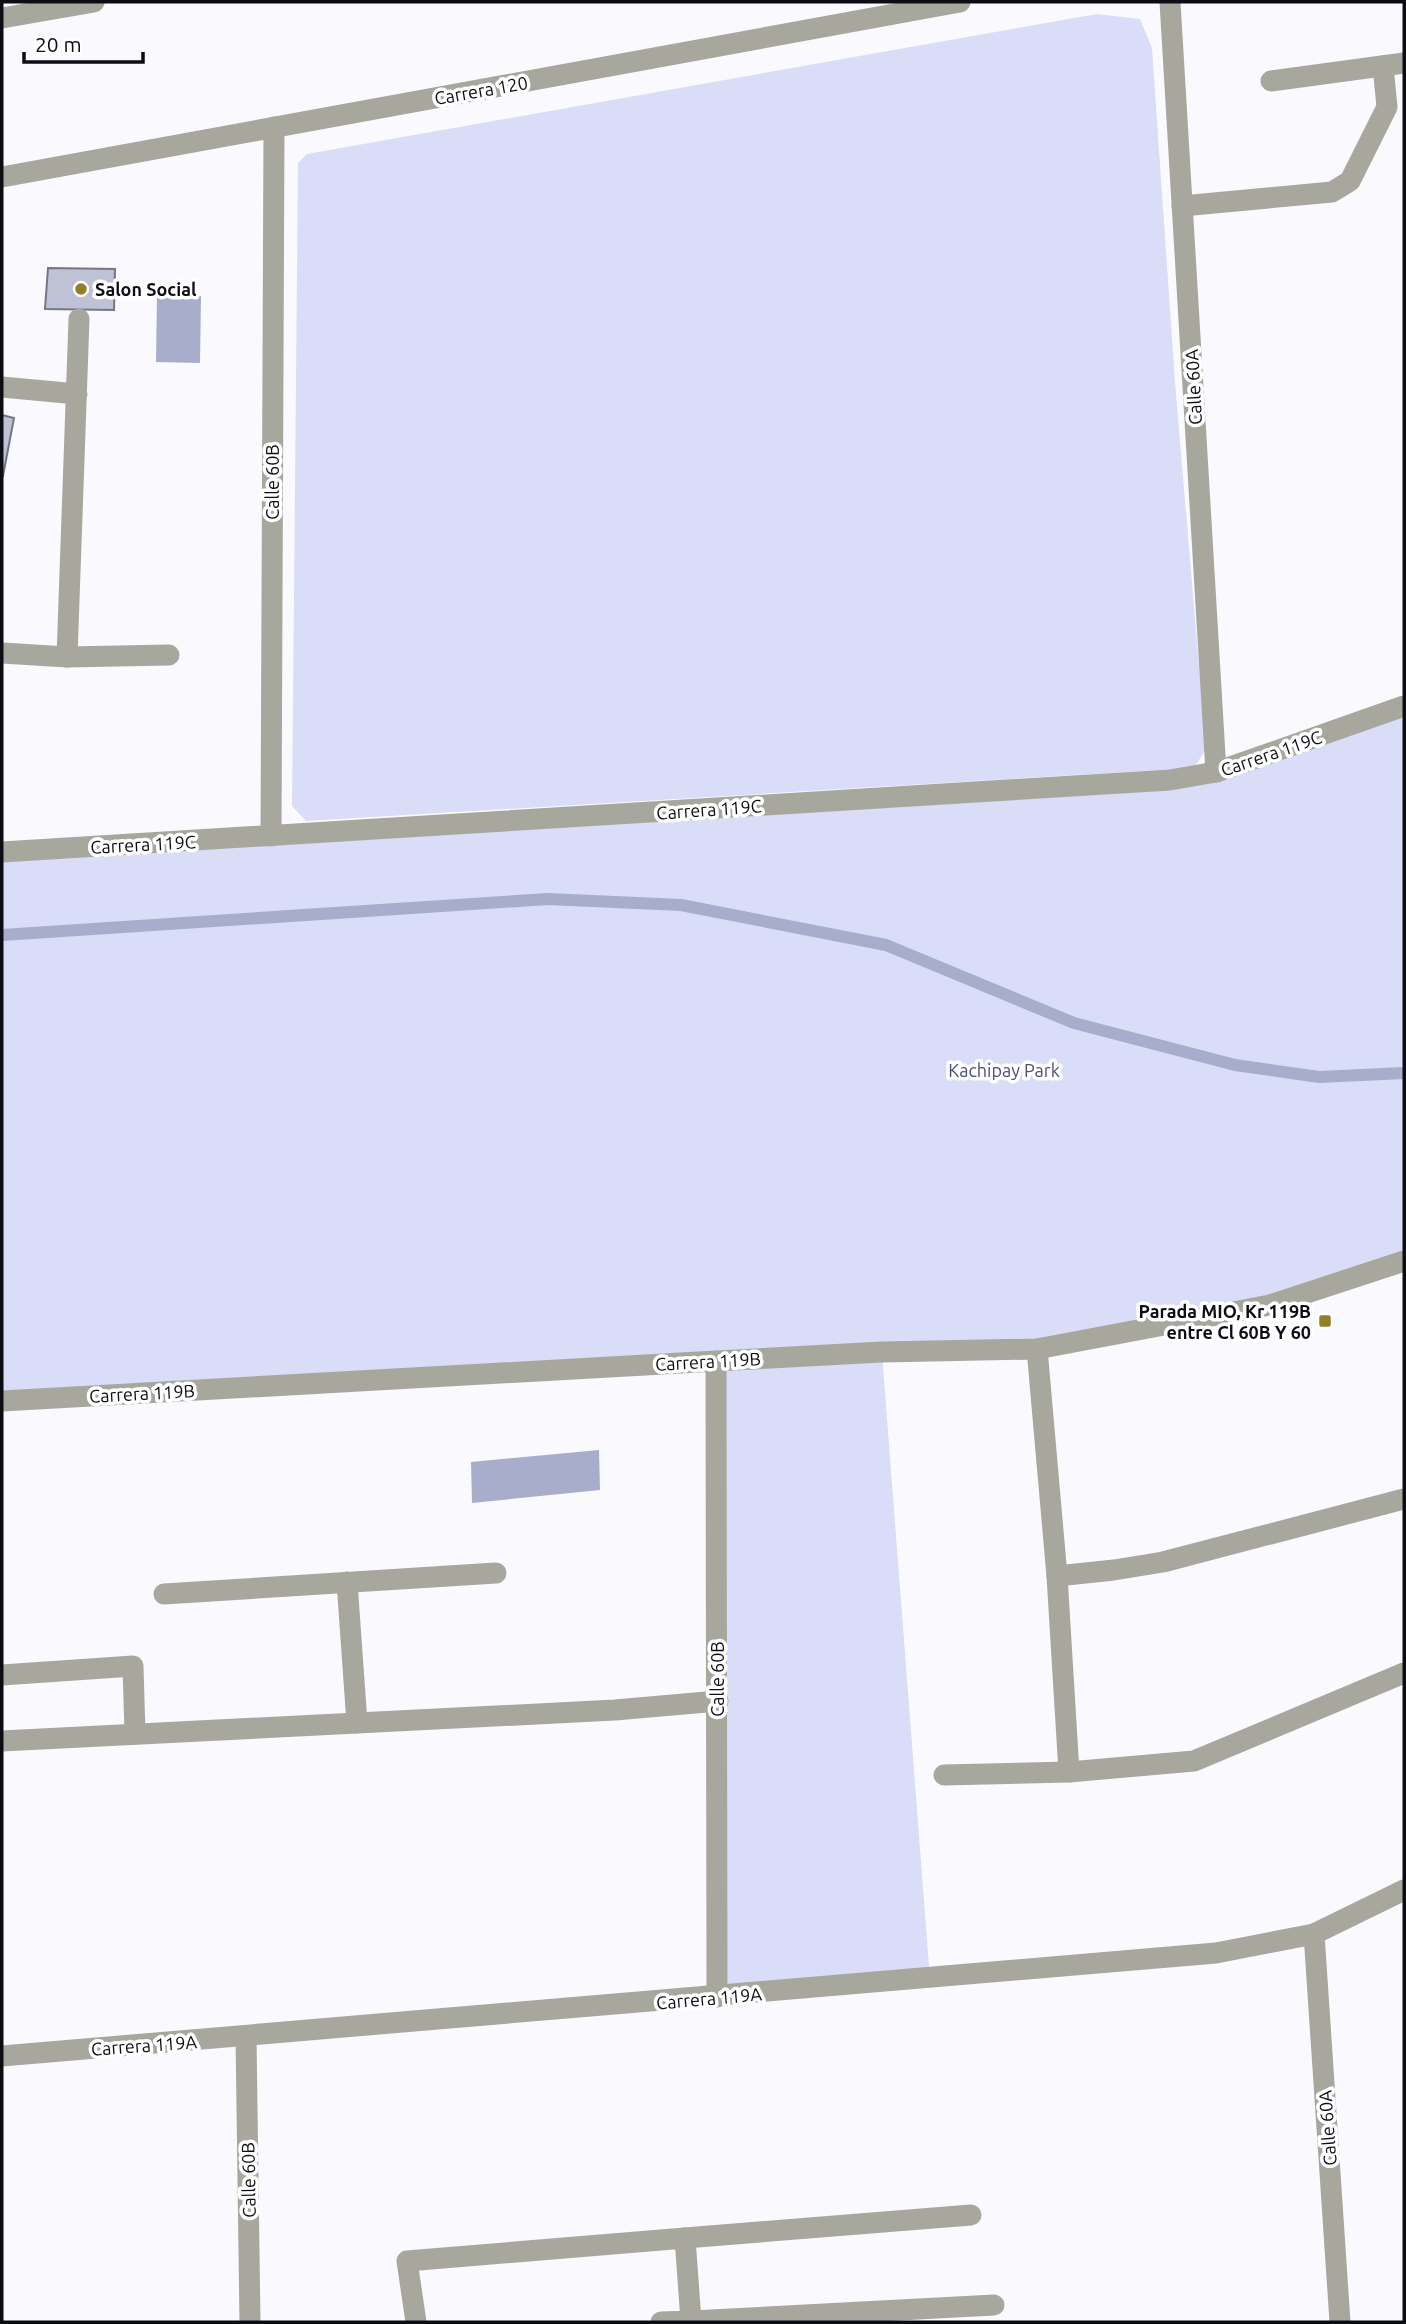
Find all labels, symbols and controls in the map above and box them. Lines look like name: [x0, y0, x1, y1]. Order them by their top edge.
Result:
scale bar: [24, 21, 144, 65]
text: 20 m: [35, 32, 82, 56]
street label: Carrera 120: [433, 72, 529, 108]
place label: Salon Social: [95, 279, 197, 299]
marker: Salon Social: [73, 281, 89, 297]
street label: Calle 60A: [1181, 348, 1205, 425]
street label: Calle 60B: [262, 444, 282, 520]
street label: Carrera 119C: [1218, 726, 1324, 780]
street label: Carrera 119C: [656, 795, 762, 823]
street label: Carrera 119C: [90, 831, 196, 857]
park label: Kachipay Park: [948, 1060, 1060, 1080]
place label: Parada MIO, Kr 119B entre Cl 60B Y 60: [1139, 1301, 1311, 1342]
marker: Parada MIO, Kr 119B entre Cl 60B Y 60: [1317, 1313, 1333, 1329]
street label: Carrera 119B: [655, 1348, 761, 1374]
street label: Carrera 119B: [89, 1380, 195, 1406]
street label: Calle 60B: [707, 1641, 727, 1717]
street label: Carrera 119A: [655, 1983, 763, 2013]
street label: Carrera 119A: [90, 2031, 198, 2059]
street label: Calle 60A: [1314, 2089, 1340, 2167]
street label: Calle 60B: [237, 2142, 259, 2218]

